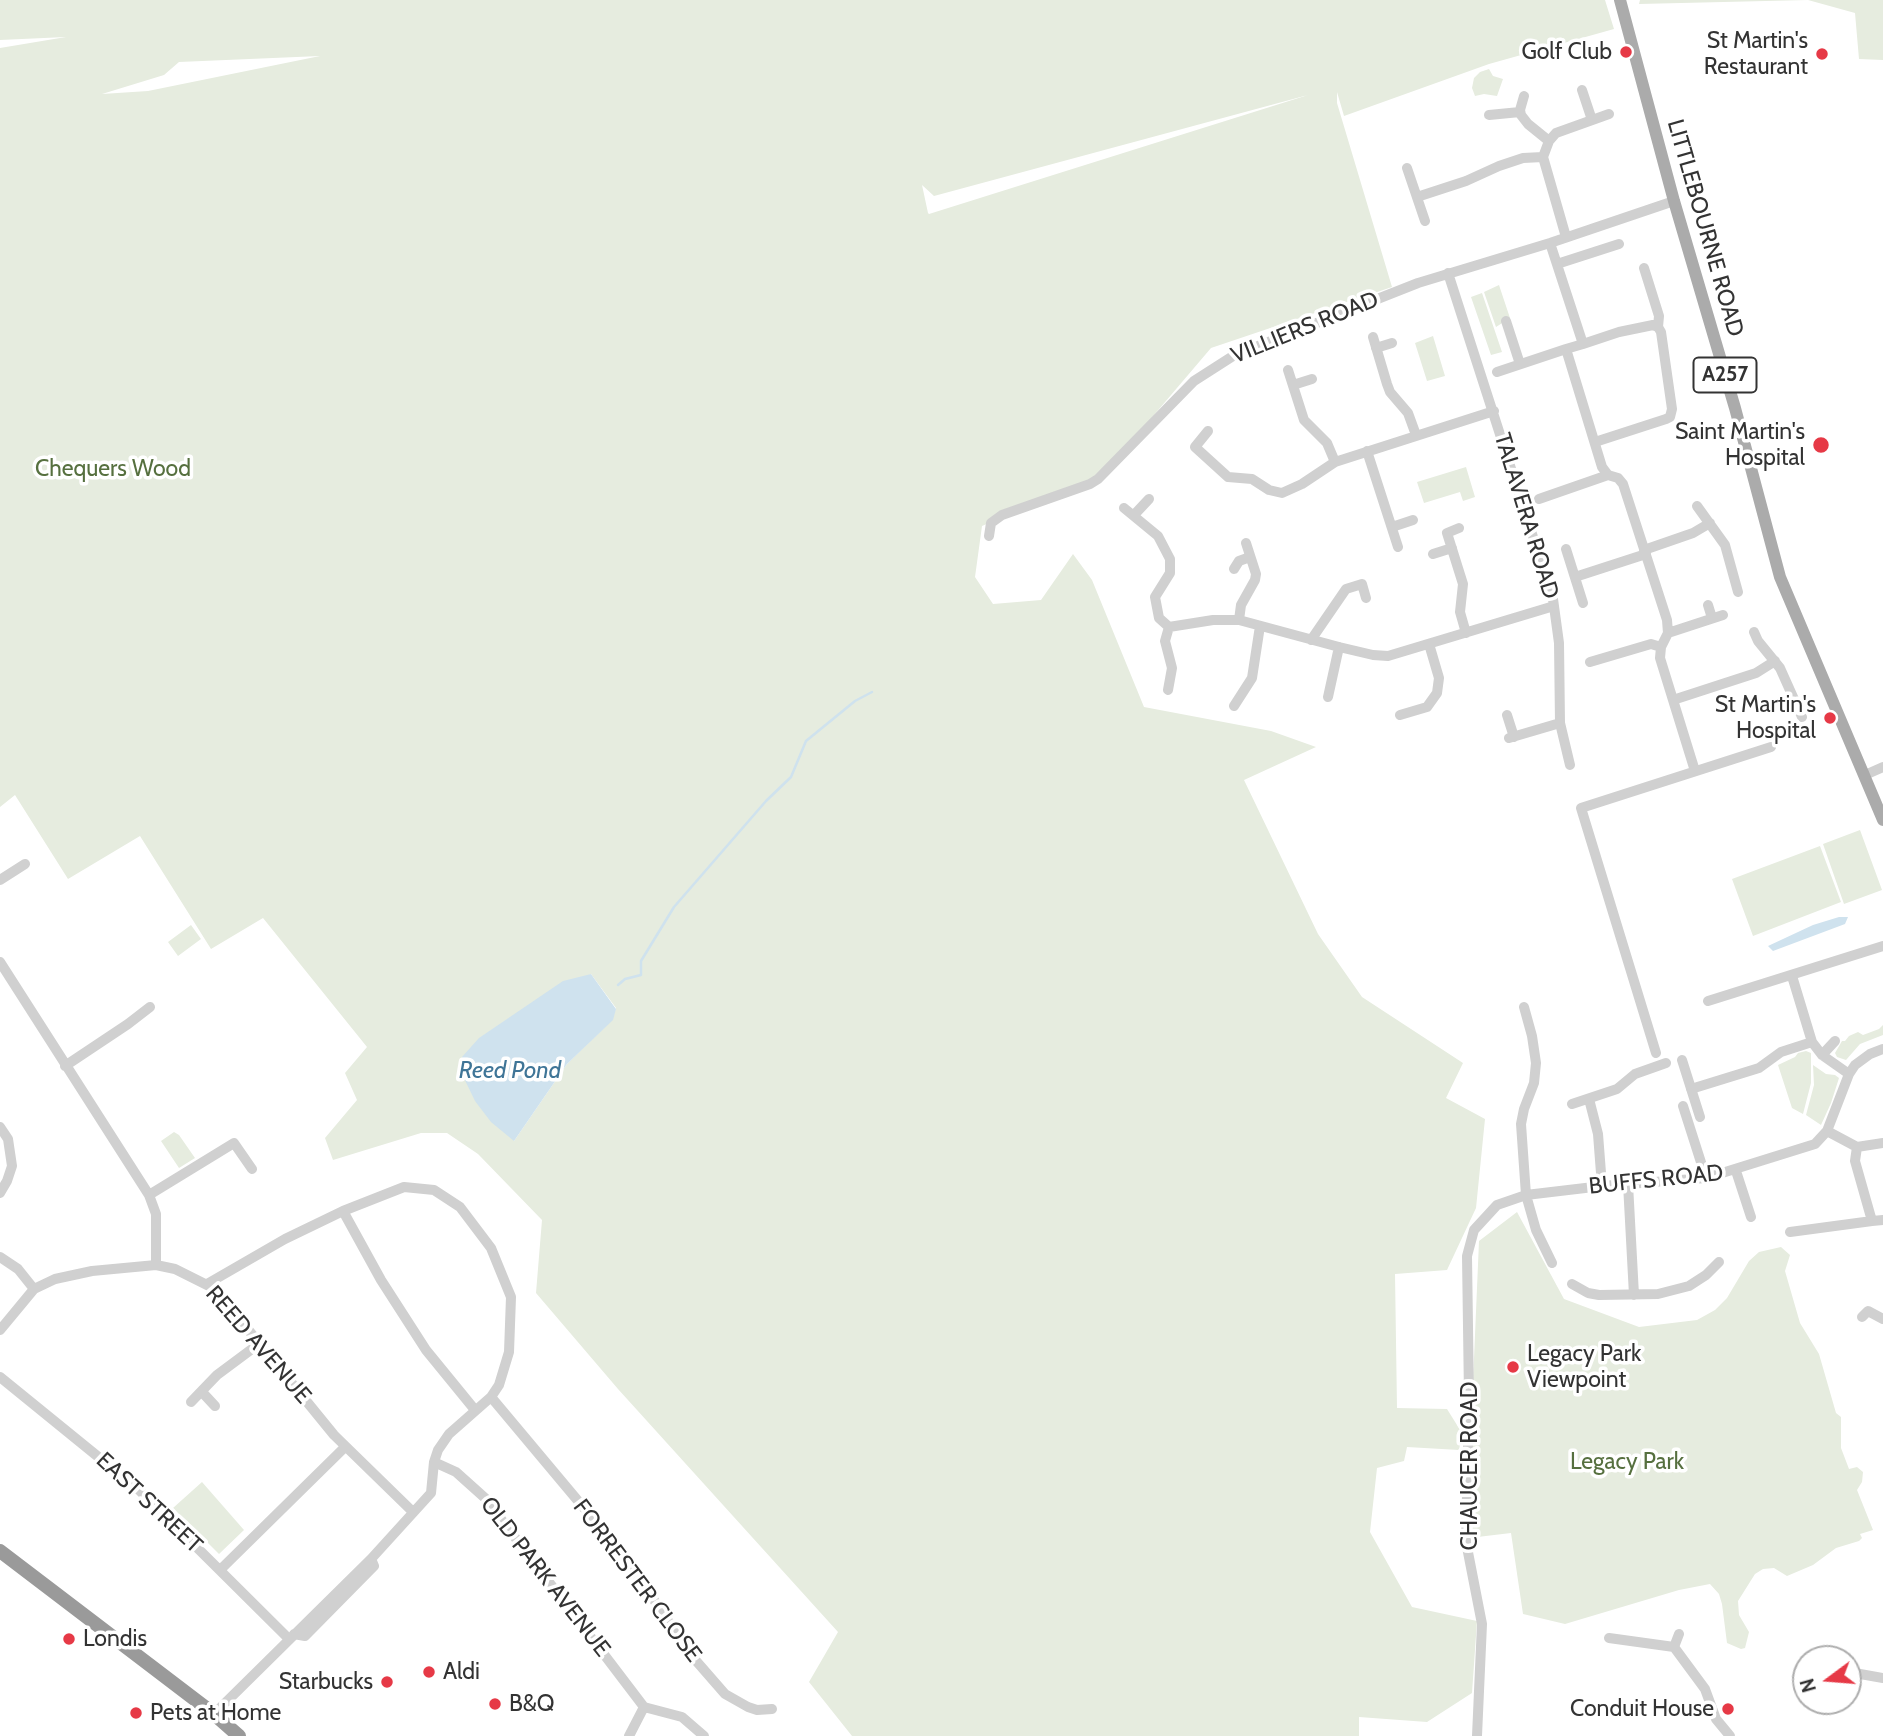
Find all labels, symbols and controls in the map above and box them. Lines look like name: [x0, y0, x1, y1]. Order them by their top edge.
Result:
place label: St Martin's Restaurant: [1704, 27, 1808, 81]
place label: Golf Club: [1521, 38, 1612, 66]
marker: Golf Club: [1618, 44, 1634, 60]
marker: St Martin's Restaurant: [1814, 46, 1830, 62]
street label: LITTLEBOURNE ROAD: [1661, 116, 1749, 340]
street label: VILLIERS ROAD: [1227, 286, 1383, 370]
road number: A257: [1694, 358, 1756, 392]
place label: Saint Martin's Hospital: [1675, 418, 1805, 472]
street label: TALAVERA ROAD: [1488, 430, 1564, 602]
marker: Saint Martin's Hospital: [1811, 435, 1831, 455]
park label: Chequers Wood: [35, 455, 191, 483]
place label: St Martin's Hospital: [1715, 691, 1816, 745]
marker: St Martin's Hospital: [1822, 710, 1838, 726]
water label: Reed Pond: [459, 1057, 561, 1085]
street label: BUFFS ROAD: [1587, 1159, 1725, 1201]
street label: REED AVENUE: [199, 1281, 317, 1409]
place label: Legacy Park Viewpoint: [1527, 1340, 1641, 1394]
marker: Legacy Park Viewpoint: [1505, 1359, 1521, 1375]
street label: CHAUCER ROAD: [1456, 1381, 1484, 1551]
street label: EAST STREET: [90, 1447, 208, 1559]
park label: Legacy Park: [1570, 1448, 1684, 1476]
street label: OLD PARK AVENUE: [474, 1492, 616, 1662]
street label: FORRESTER CLOSE: [567, 1494, 707, 1668]
place label: Londis: [83, 1625, 147, 1653]
marker: Londis: [61, 1631, 77, 1647]
north arrow: [1792, 1645, 1862, 1715]
place label: Aldi: [443, 1658, 480, 1686]
marker: Aldi: [421, 1664, 437, 1680]
place label: Starbucks: [279, 1668, 373, 1696]
marker: Starbucks: [379, 1674, 395, 1690]
text: N: [1795, 1676, 1821, 1695]
place label: B&Q: [509, 1690, 554, 1718]
place label: Conduit House: [1570, 1695, 1714, 1723]
marker: B&Q: [487, 1696, 503, 1712]
place label: Pets at Home: [150, 1699, 281, 1727]
marker: Conduit House: [1720, 1701, 1736, 1717]
marker: Pets at Home: [128, 1705, 144, 1721]

